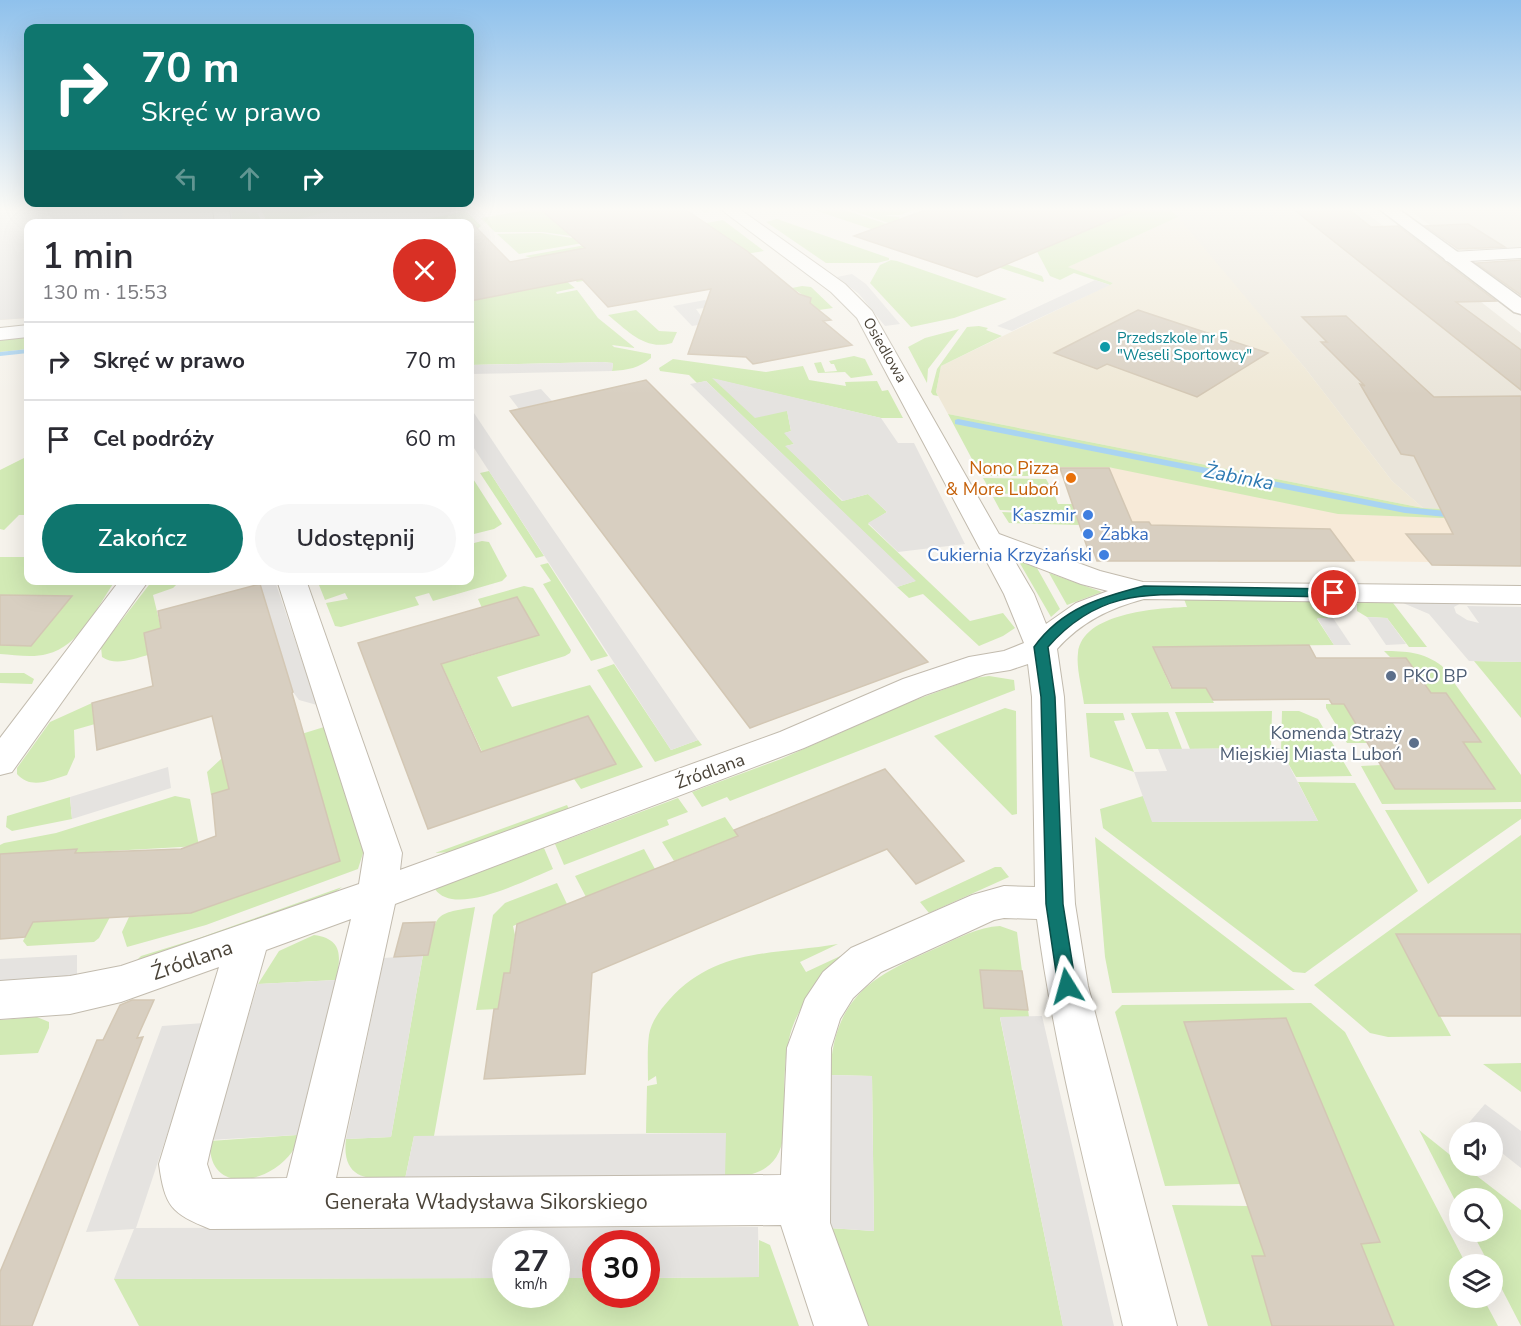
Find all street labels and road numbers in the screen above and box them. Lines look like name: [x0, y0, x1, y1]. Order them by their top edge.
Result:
street label: Osiedlowa: [858, 314, 912, 386]
street label: Źródlana: [672, 747, 748, 795]
street label: Źródlana: [148, 933, 236, 987]
street label: Generała Władysława Sikorskiego: [324, 1188, 648, 1216]

